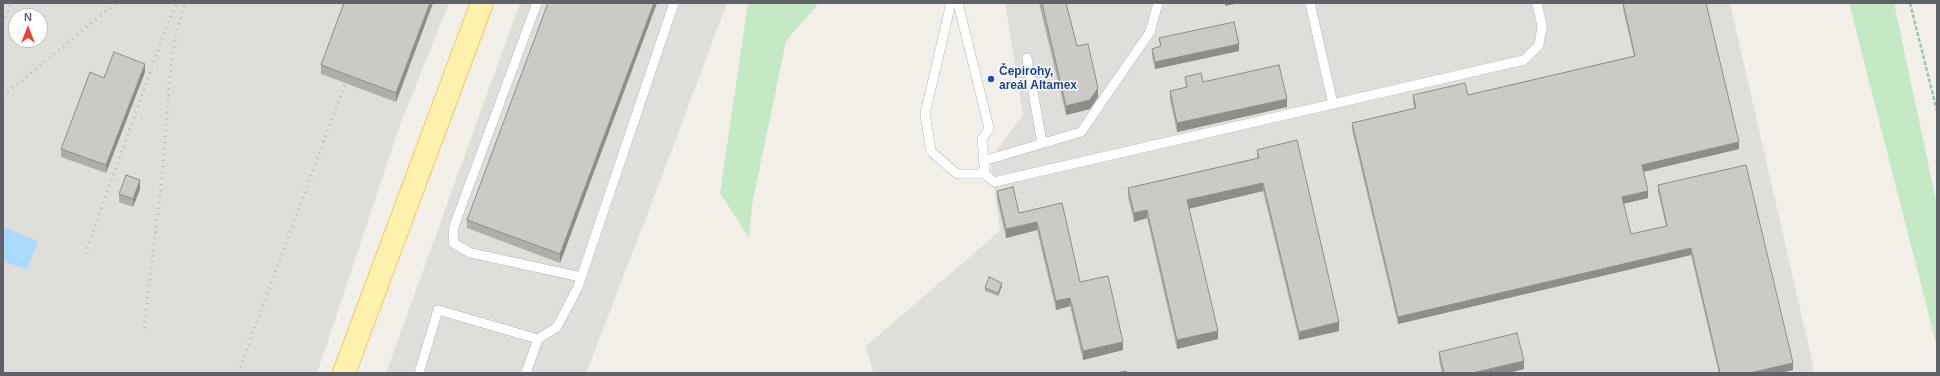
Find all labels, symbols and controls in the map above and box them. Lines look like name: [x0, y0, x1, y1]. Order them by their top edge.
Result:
north arrow: [8, 8, 48, 48]
text: N: [24, 11, 32, 23]
place label: Čepirohy, areál Altamex: [999, 65, 1077, 93]
marker: Čepirohy, areál Altamex: [986, 74, 996, 84]

